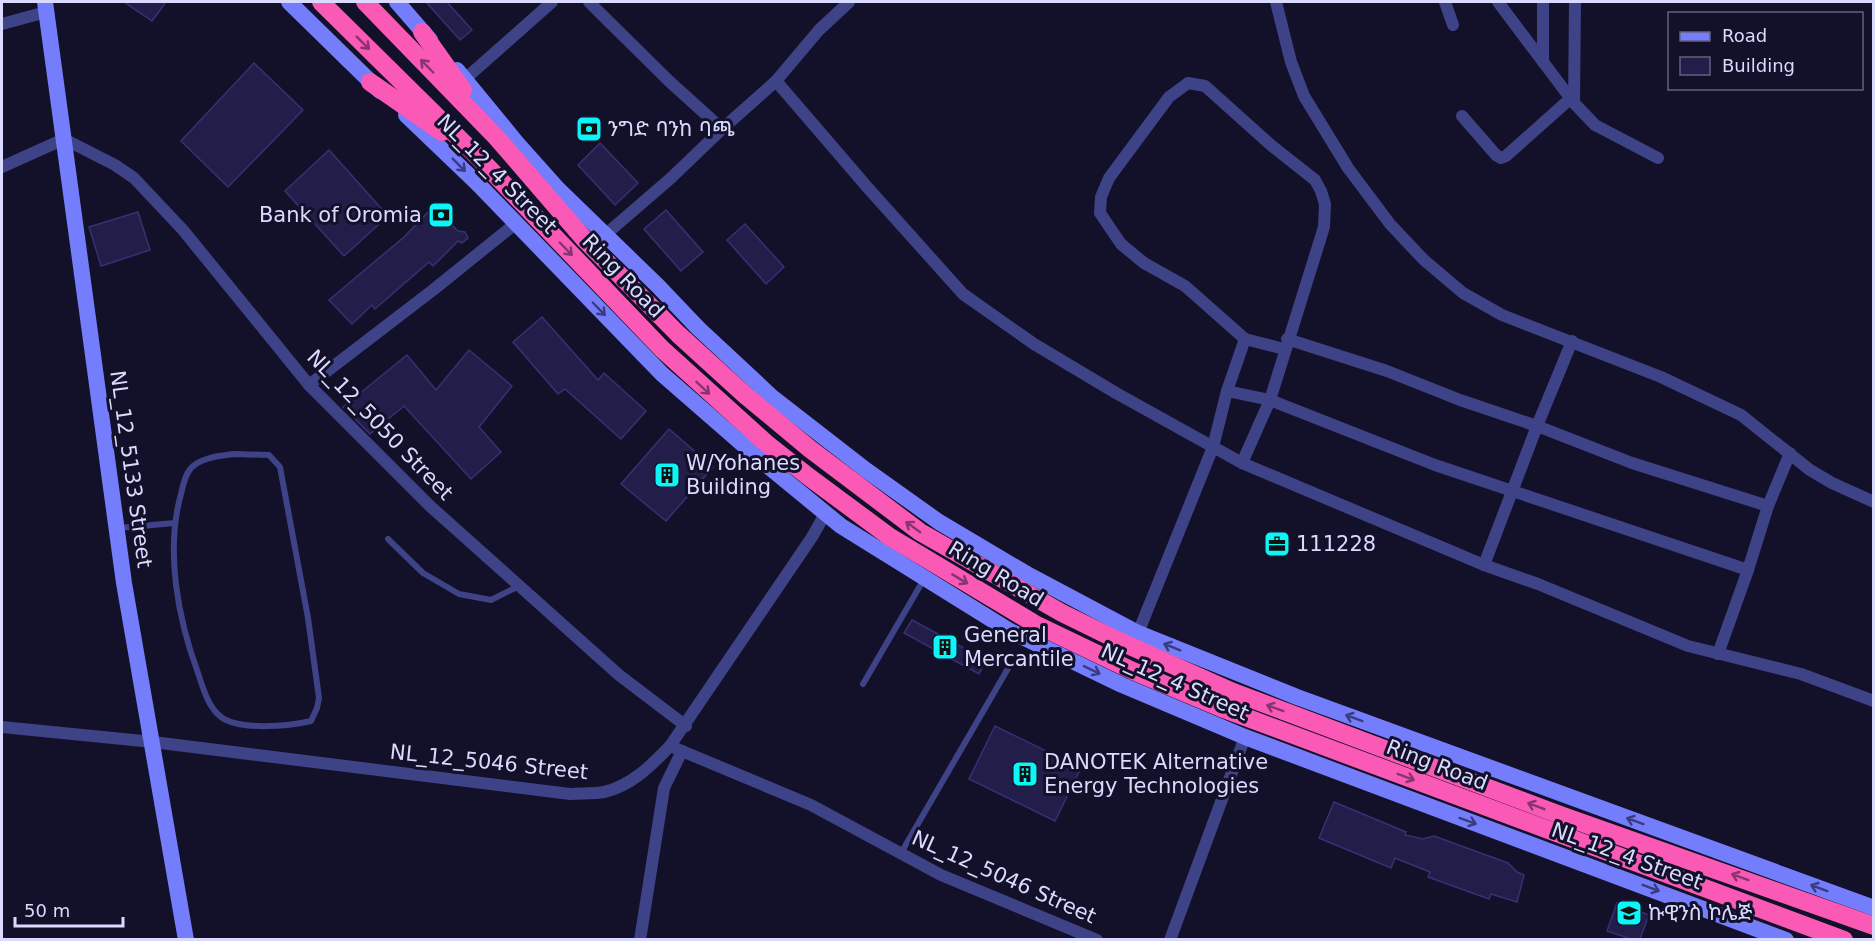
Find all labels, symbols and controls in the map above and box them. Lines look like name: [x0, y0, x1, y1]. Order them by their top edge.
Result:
legend: [1668, 12, 1863, 90]
text: Road: [1722, 25, 1767, 46]
one-way arrow: [356, 35, 370, 50]
text: Building: [1722, 55, 1795, 76]
one-way arrow: [420, 58, 434, 73]
street label: NL_12_4 Street: [432, 109, 562, 239]
bank icon: ንግድ ባንከ ባጫ: [574, 114, 604, 144]
place label: ንግድ ባንከ ባጫ: [608, 117, 735, 141]
one-way arrow: [452, 157, 466, 172]
bank icon: Bank of Oromia: [426, 200, 456, 230]
place label: Bank of Oromia: [259, 203, 422, 227]
street label: Ring Road: [577, 229, 669, 323]
one-way arrow: [559, 241, 573, 256]
one-way arrow: [592, 302, 606, 317]
street label: NL_12_5050 Street: [302, 345, 458, 506]
street label: NL_12_5133 Street: [104, 369, 157, 569]
one-way arrow: [695, 381, 710, 395]
place label: W/Yohanes Building: [686, 451, 800, 499]
building icon: W/Yohanes Building: [652, 460, 682, 490]
one-way arrow: [905, 521, 921, 533]
office icon: 111228: [1262, 529, 1292, 559]
place label: 111228: [1296, 532, 1376, 556]
street label: Ring Road: [944, 536, 1048, 612]
one-way arrow: [951, 574, 968, 586]
place label: General Mercantile: [964, 623, 1074, 671]
building icon: General Mercantile: [930, 632, 960, 662]
street label: NL_12_4 Street: [1097, 639, 1253, 726]
one-way arrow: [1164, 640, 1182, 651]
one-way arrow: [1082, 665, 1100, 677]
one-way arrow: [1266, 701, 1284, 712]
one-way arrow: [1345, 711, 1364, 722]
street label: Ring Road: [1383, 735, 1491, 795]
street label: NL_12_5046 Street: [389, 740, 589, 785]
place label: DANOTEK Alternative Energy Technologies: [1044, 750, 1268, 798]
building icon: DANOTEK Alternative Energy Technologies: [1010, 759, 1040, 789]
one-way arrow: [1396, 772, 1415, 783]
one-way arrow: [1527, 799, 1546, 810]
one-way arrow: [1627, 815, 1645, 826]
one-way arrow: [1458, 816, 1476, 827]
street label: NL_12_4 Street: [1548, 818, 1706, 895]
street label: NL_12_5046 Street: [908, 826, 1100, 929]
one-way arrow: [1731, 871, 1749, 882]
one-way arrow: [1810, 882, 1828, 893]
one-way arrow: [1641, 884, 1659, 895]
scale bar: [15, 890, 123, 928]
school or university icon: ኩዊንስ ኮሌጅ: [1614, 898, 1644, 928]
text: 50 m: [24, 900, 70, 921]
place label: ኩዊንስ ኮሌጅ: [1648, 901, 1753, 925]

